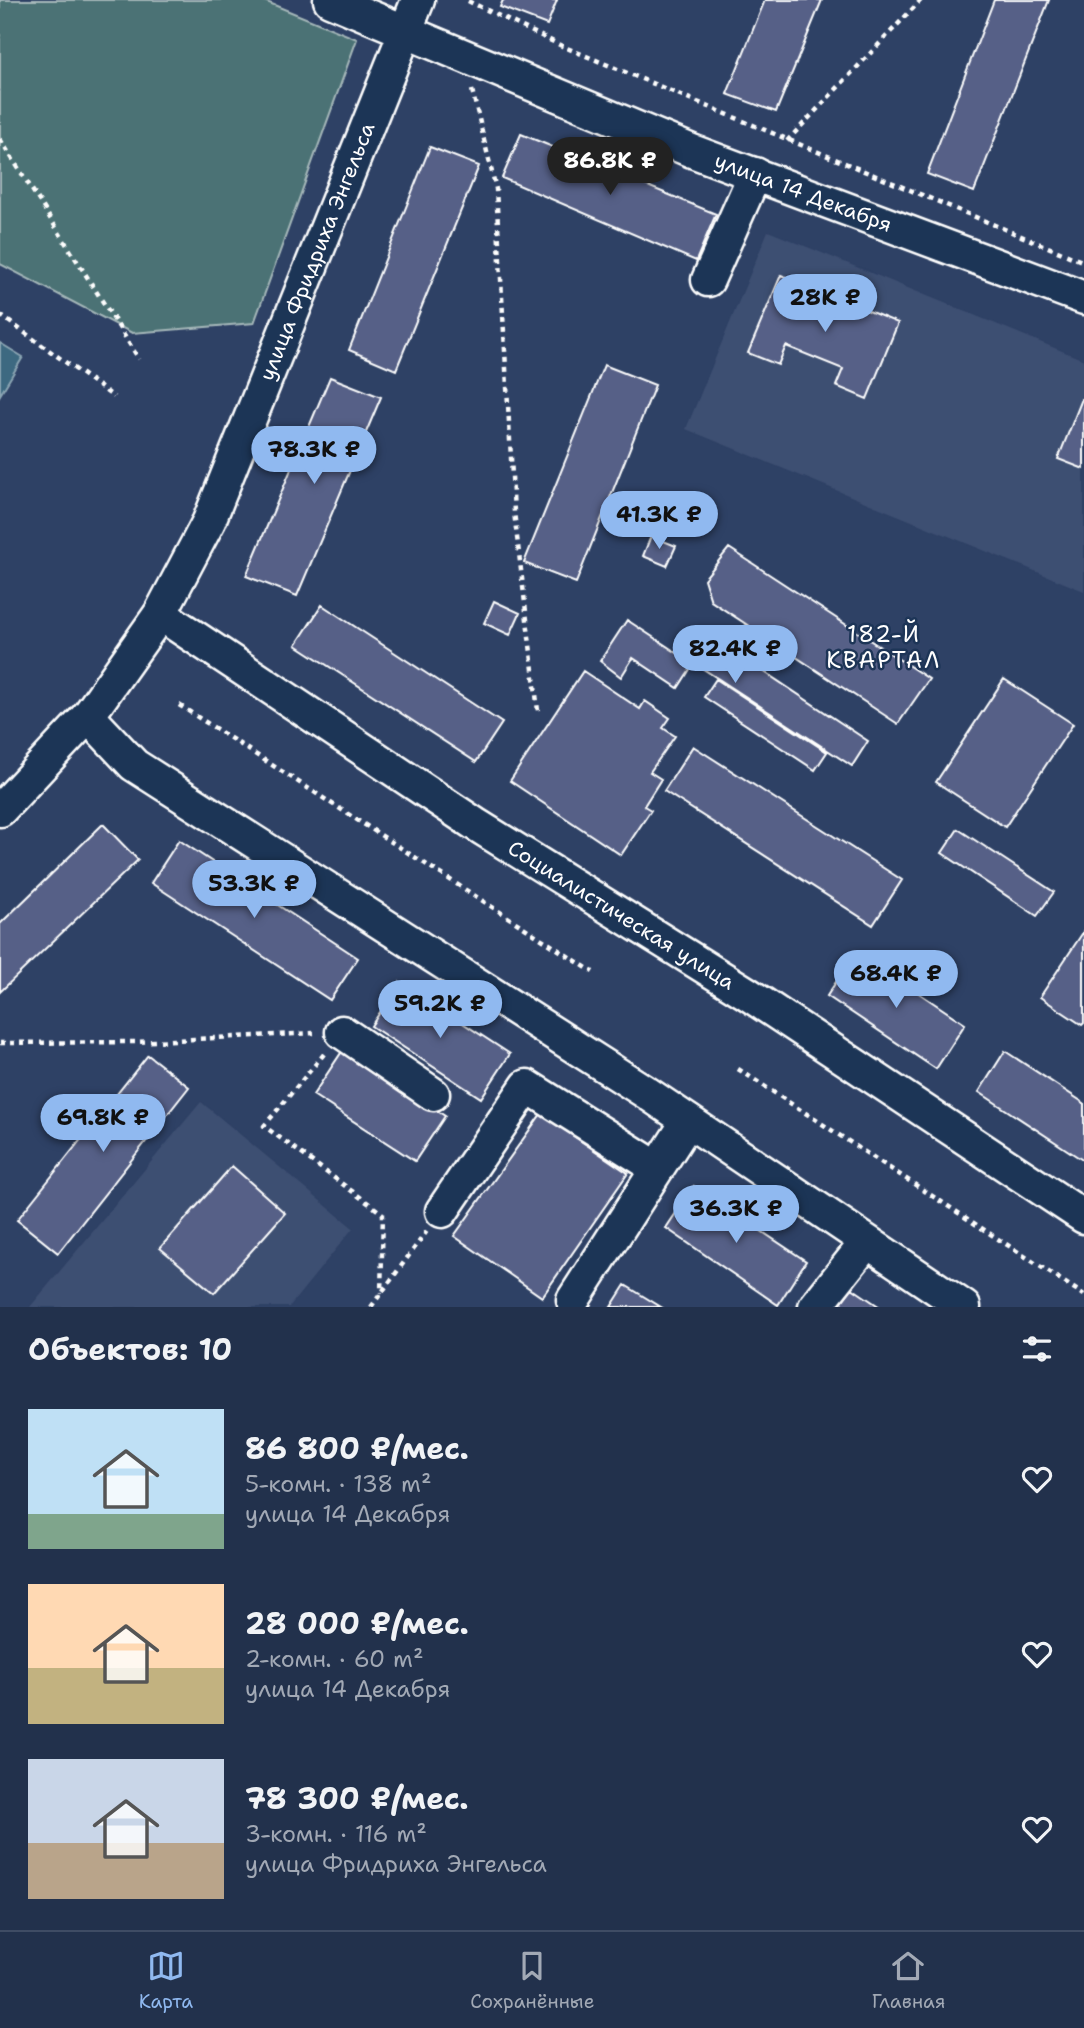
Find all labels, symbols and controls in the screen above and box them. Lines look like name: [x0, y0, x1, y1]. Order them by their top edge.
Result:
street label: улица Фридриха Энгельса: [253, 118, 381, 385]
pin: 86.8K ₽: [545, 138, 675, 197]
text: 86.8K ₽: [563, 145, 657, 175]
street label: улица 14 Декабря: [710, 147, 896, 239]
pin: 28K ₽: [776, 274, 874, 334]
text: 28K ₽: [789, 282, 861, 312]
pin: 78.3K ₽: [249, 426, 379, 486]
text: 78.3K ₽: [267, 434, 361, 464]
pin: 41.3K ₽: [594, 491, 724, 551]
text: 41.3K ₽: [616, 499, 702, 529]
district label: 182-Й КВАРТАЛ: [826, 619, 942, 675]
pin: 82.4K ₽: [670, 626, 800, 685]
text: 82.4K ₽: [689, 633, 781, 663]
street label: Социалистическая улица: [502, 834, 740, 996]
pin: 53.3K ₽: [189, 860, 319, 920]
text: 53.3K ₽: [208, 868, 300, 898]
pin: 68.4K ₽: [831, 950, 961, 1010]
text: 68.4K ₽: [850, 958, 942, 988]
pin: 59.2K ₽: [375, 981, 505, 1040]
text: 59.2K ₽: [394, 988, 486, 1018]
pin: 69.8K ₽: [38, 1094, 168, 1154]
text: 69.8K ₽: [57, 1102, 149, 1132]
pin: 36.3K ₽: [671, 1186, 801, 1245]
text: 36.3K ₽: [689, 1193, 783, 1223]
text: Объектов: 10: [28, 1329, 232, 1370]
icon: filters: [1018, 1330, 1056, 1368]
text: 86 800 ₽/мес.: [245, 1428, 469, 1469]
icon: home: [84, 1437, 168, 1521]
icon: heart: [1018, 1460, 1056, 1498]
text: 5-комн. · 138 m²: [245, 1469, 432, 1499]
text: улица 14 Декабря: [245, 1499, 450, 1529]
text: 28 000 ₽/мес.: [245, 1603, 469, 1644]
icon: home: [84, 1612, 168, 1696]
icon: heart: [1018, 1635, 1056, 1673]
text: 2-комн. · 60 m²: [245, 1644, 423, 1674]
text: улица 14 Декабря: [245, 1674, 450, 1704]
text: 78 300 ₽/мес.: [245, 1778, 469, 1819]
icon: home: [84, 1787, 168, 1871]
icon: heart: [1018, 1810, 1056, 1848]
text: 3-комн. · 116 m²: [245, 1819, 427, 1849]
text: улица Фридриха Энгельса: [245, 1849, 547, 1879]
tab: Карта: [139, 1947, 193, 2014]
tab: Сохранённые: [470, 1947, 594, 2014]
tab: Главная: [872, 1947, 945, 2014]

